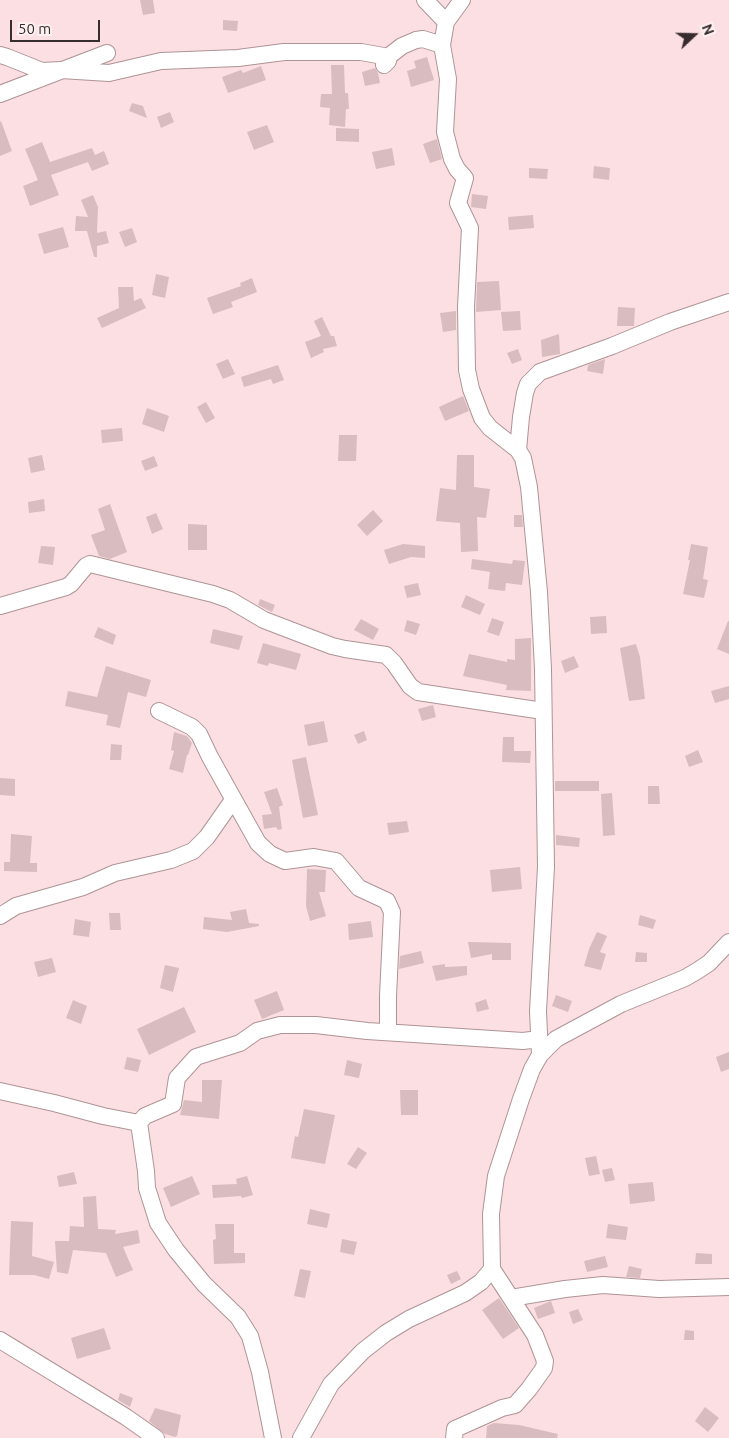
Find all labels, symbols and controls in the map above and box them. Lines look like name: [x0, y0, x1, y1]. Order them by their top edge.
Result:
scale bar: [12, 10, 102, 42]
north arrow: [669, 10, 719, 60]
text: 50 m: [18, 20, 51, 37]
text: N: [699, 22, 717, 37]

